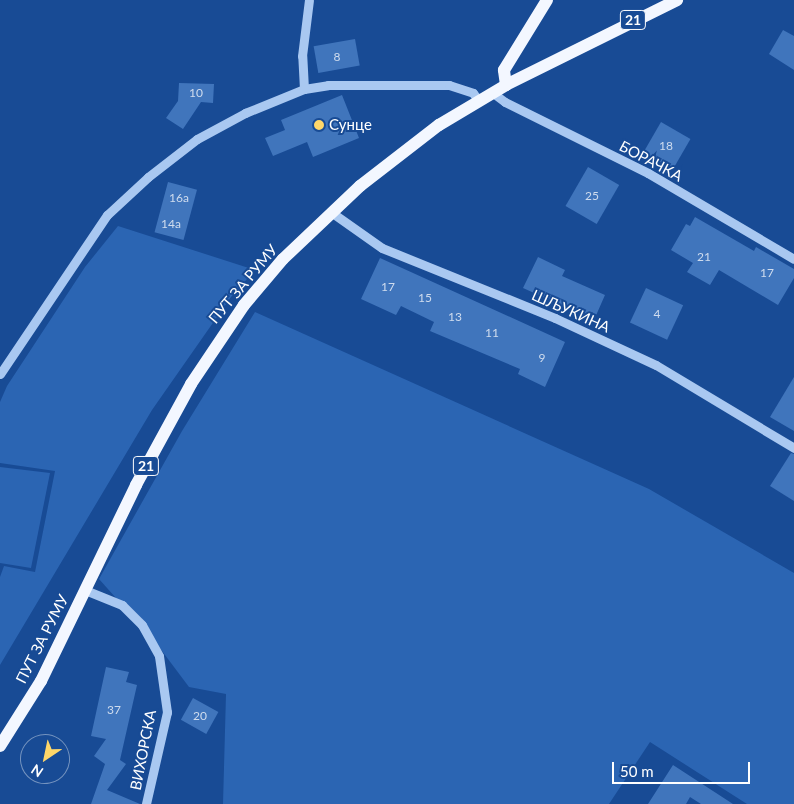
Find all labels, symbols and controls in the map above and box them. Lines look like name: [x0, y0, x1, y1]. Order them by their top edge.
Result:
road number: 21: [619, 8, 647, 32]
house number: 8: [334, 50, 340, 64]
house number: 10: [189, 86, 203, 100]
place label: Сунце: [329, 116, 372, 134]
marker: Сунце: [313, 119, 325, 131]
street label: БОРАЧКА: [616, 137, 686, 185]
house number: 18: [659, 139, 673, 153]
house number: 25: [585, 189, 599, 203]
house number: 16a: [169, 191, 189, 205]
house number: 14a: [161, 217, 181, 231]
street label: ПУТ ЗА РУМУ: [205, 241, 281, 327]
house number: 21: [697, 250, 711, 264]
house number: 17: [760, 266, 774, 280]
house number: 17: [381, 280, 395, 294]
street label: ШЉУКИНА: [529, 286, 613, 336]
house number: 15: [418, 291, 432, 305]
house number: 4: [654, 307, 660, 321]
house number: 13: [448, 310, 462, 324]
house number: 11: [485, 326, 499, 340]
house number: 9: [539, 351, 545, 365]
road number: 21: [132, 454, 160, 478]
street label: ПУТ ЗА РУМУ: [12, 592, 72, 686]
house number: 37: [107, 703, 121, 717]
street label: ВИХОРСКА: [126, 708, 160, 792]
house number: 20: [193, 709, 207, 723]
north arrow: [20, 734, 70, 784]
scale bar: [614, 752, 752, 784]
text: N: [28, 761, 46, 781]
text: 50 m: [620, 762, 654, 780]

